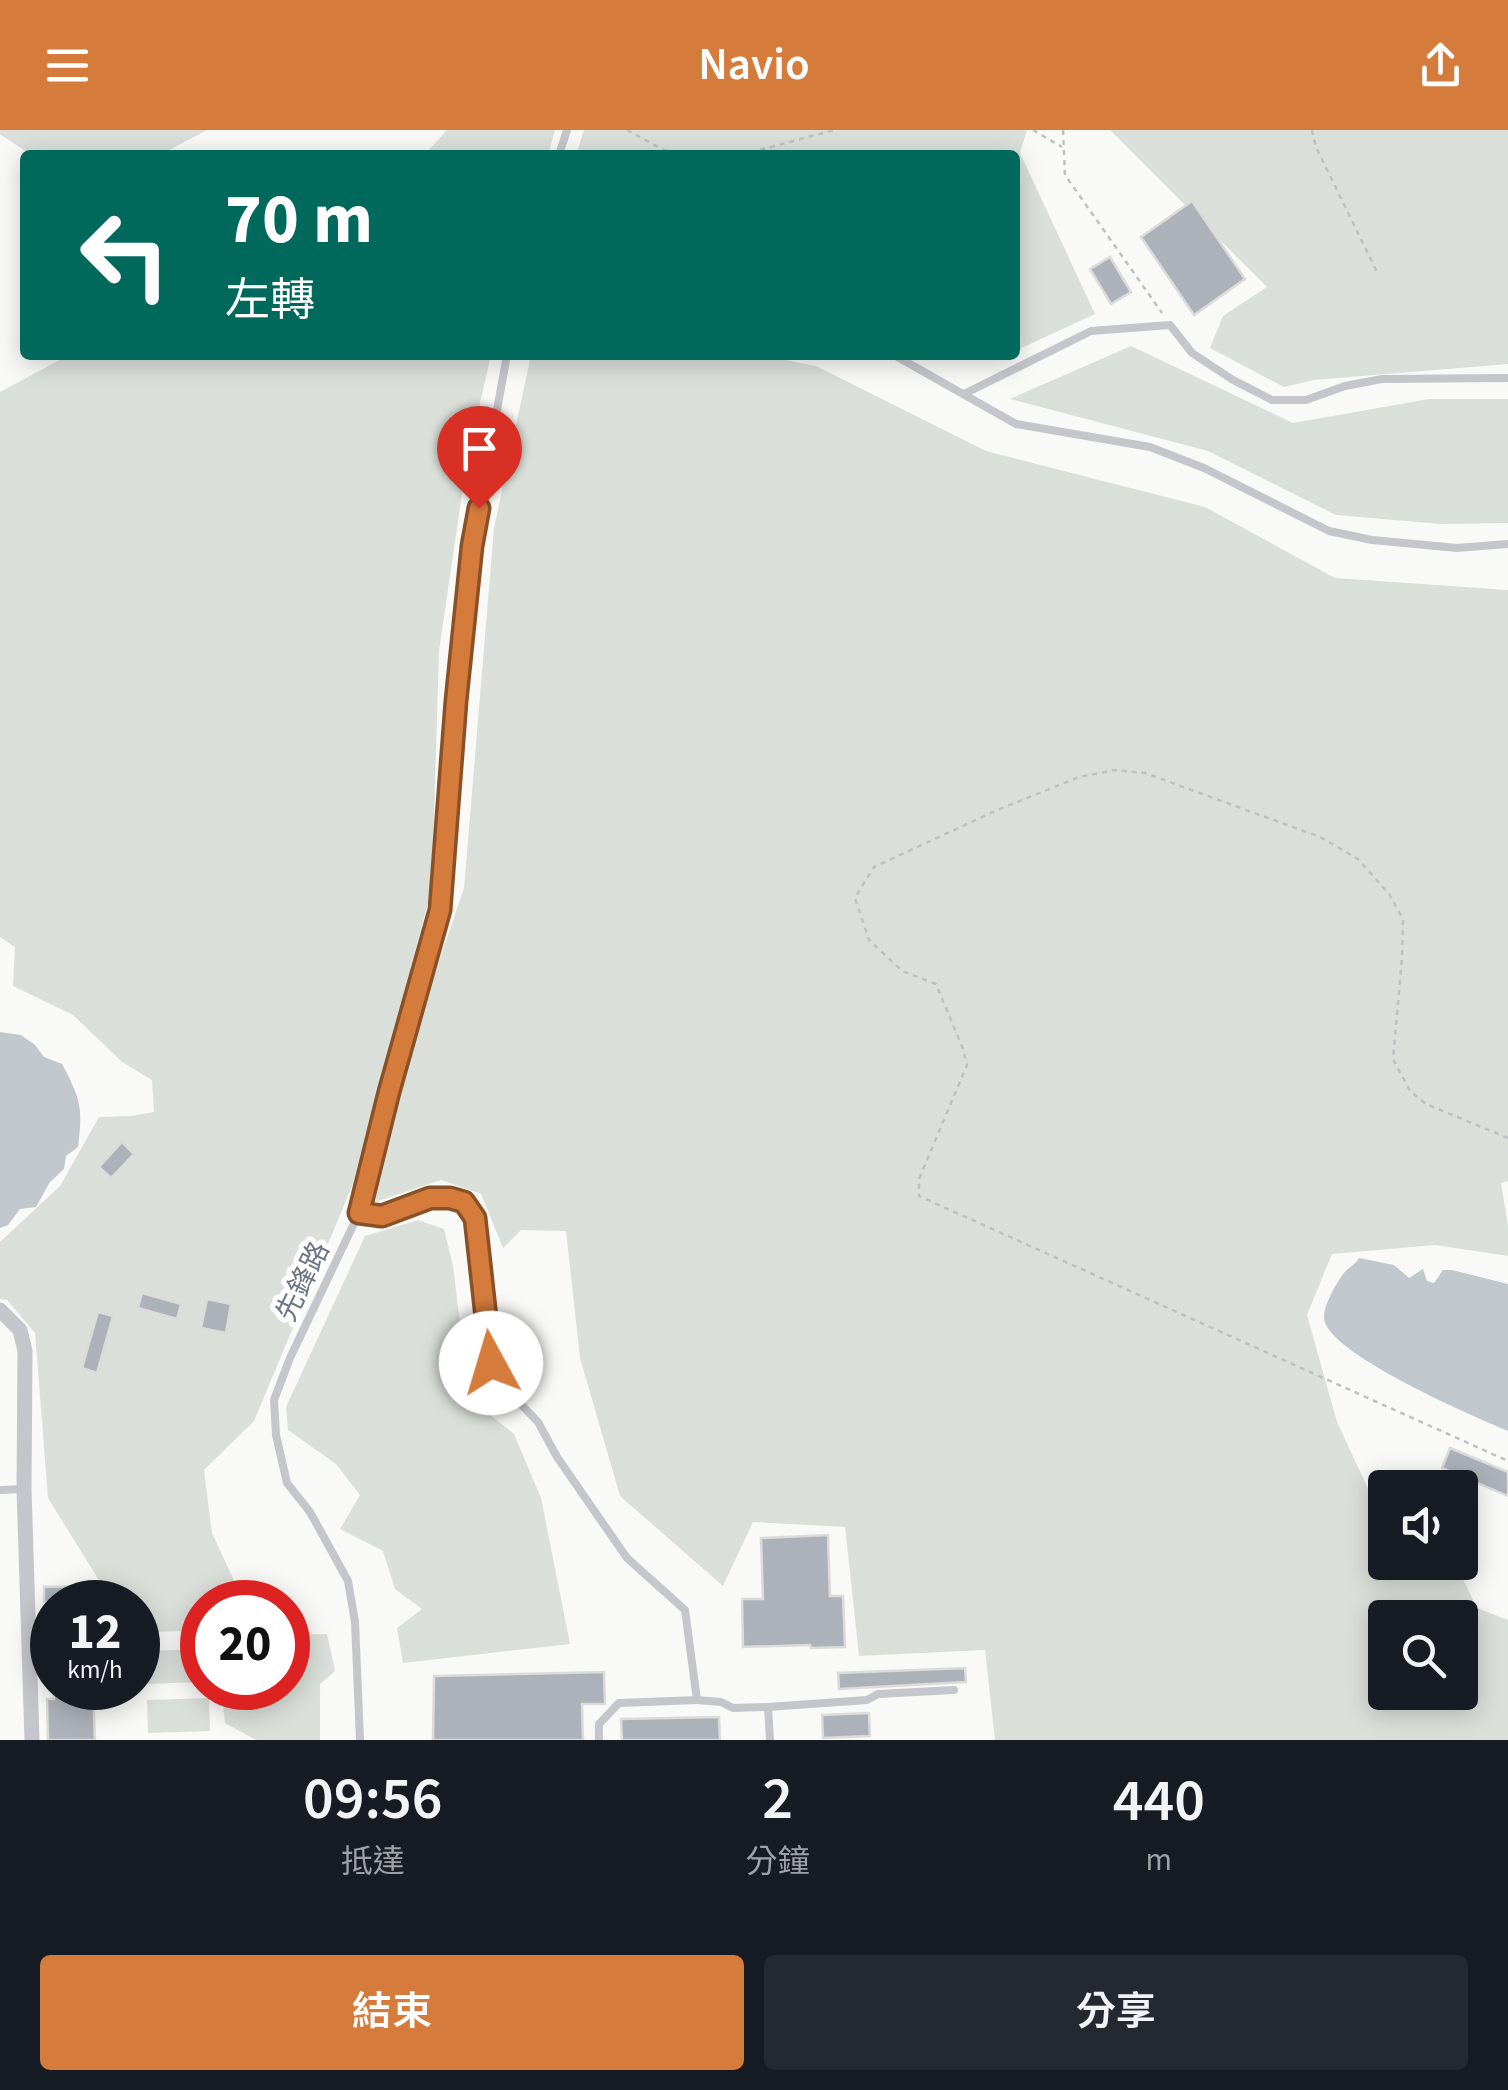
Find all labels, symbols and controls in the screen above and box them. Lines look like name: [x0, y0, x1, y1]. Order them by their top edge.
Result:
text: Navio: [698, 33, 810, 97]
icon: menu: [40, 38, 95, 93]
icon: share: [1413, 38, 1468, 93]
text: 70 m: [225, 170, 373, 270]
icon: left: [60, 190, 190, 320]
text: 左轉: [225, 269, 315, 333]
pin: [437, 406, 522, 509]
icon: arrive: [452, 421, 507, 476]
street label: 先鋒路: [267, 1235, 339, 1328]
position arrow: [439, 1311, 543, 1415]
map controls: [1368, 1470, 1478, 1710]
button: sound: [1368, 1470, 1478, 1580]
speed limit sign: 20: [180, 1580, 310, 1710]
text: 12: [69, 1597, 121, 1668]
button: search: [1368, 1600, 1478, 1710]
text: km/h: [67, 1652, 123, 1688]
text: 09:56: [303, 1757, 443, 1842]
text: 2: [762, 1757, 793, 1842]
text: 440: [1113, 1759, 1205, 1844]
text: m: [1146, 1837, 1172, 1883]
text: 抵達: [341, 1839, 405, 1885]
text: 分鐘: [746, 1839, 810, 1885]
button: 結束: [40, 1955, 744, 2070]
button: 分享: [764, 1955, 1468, 2070]

